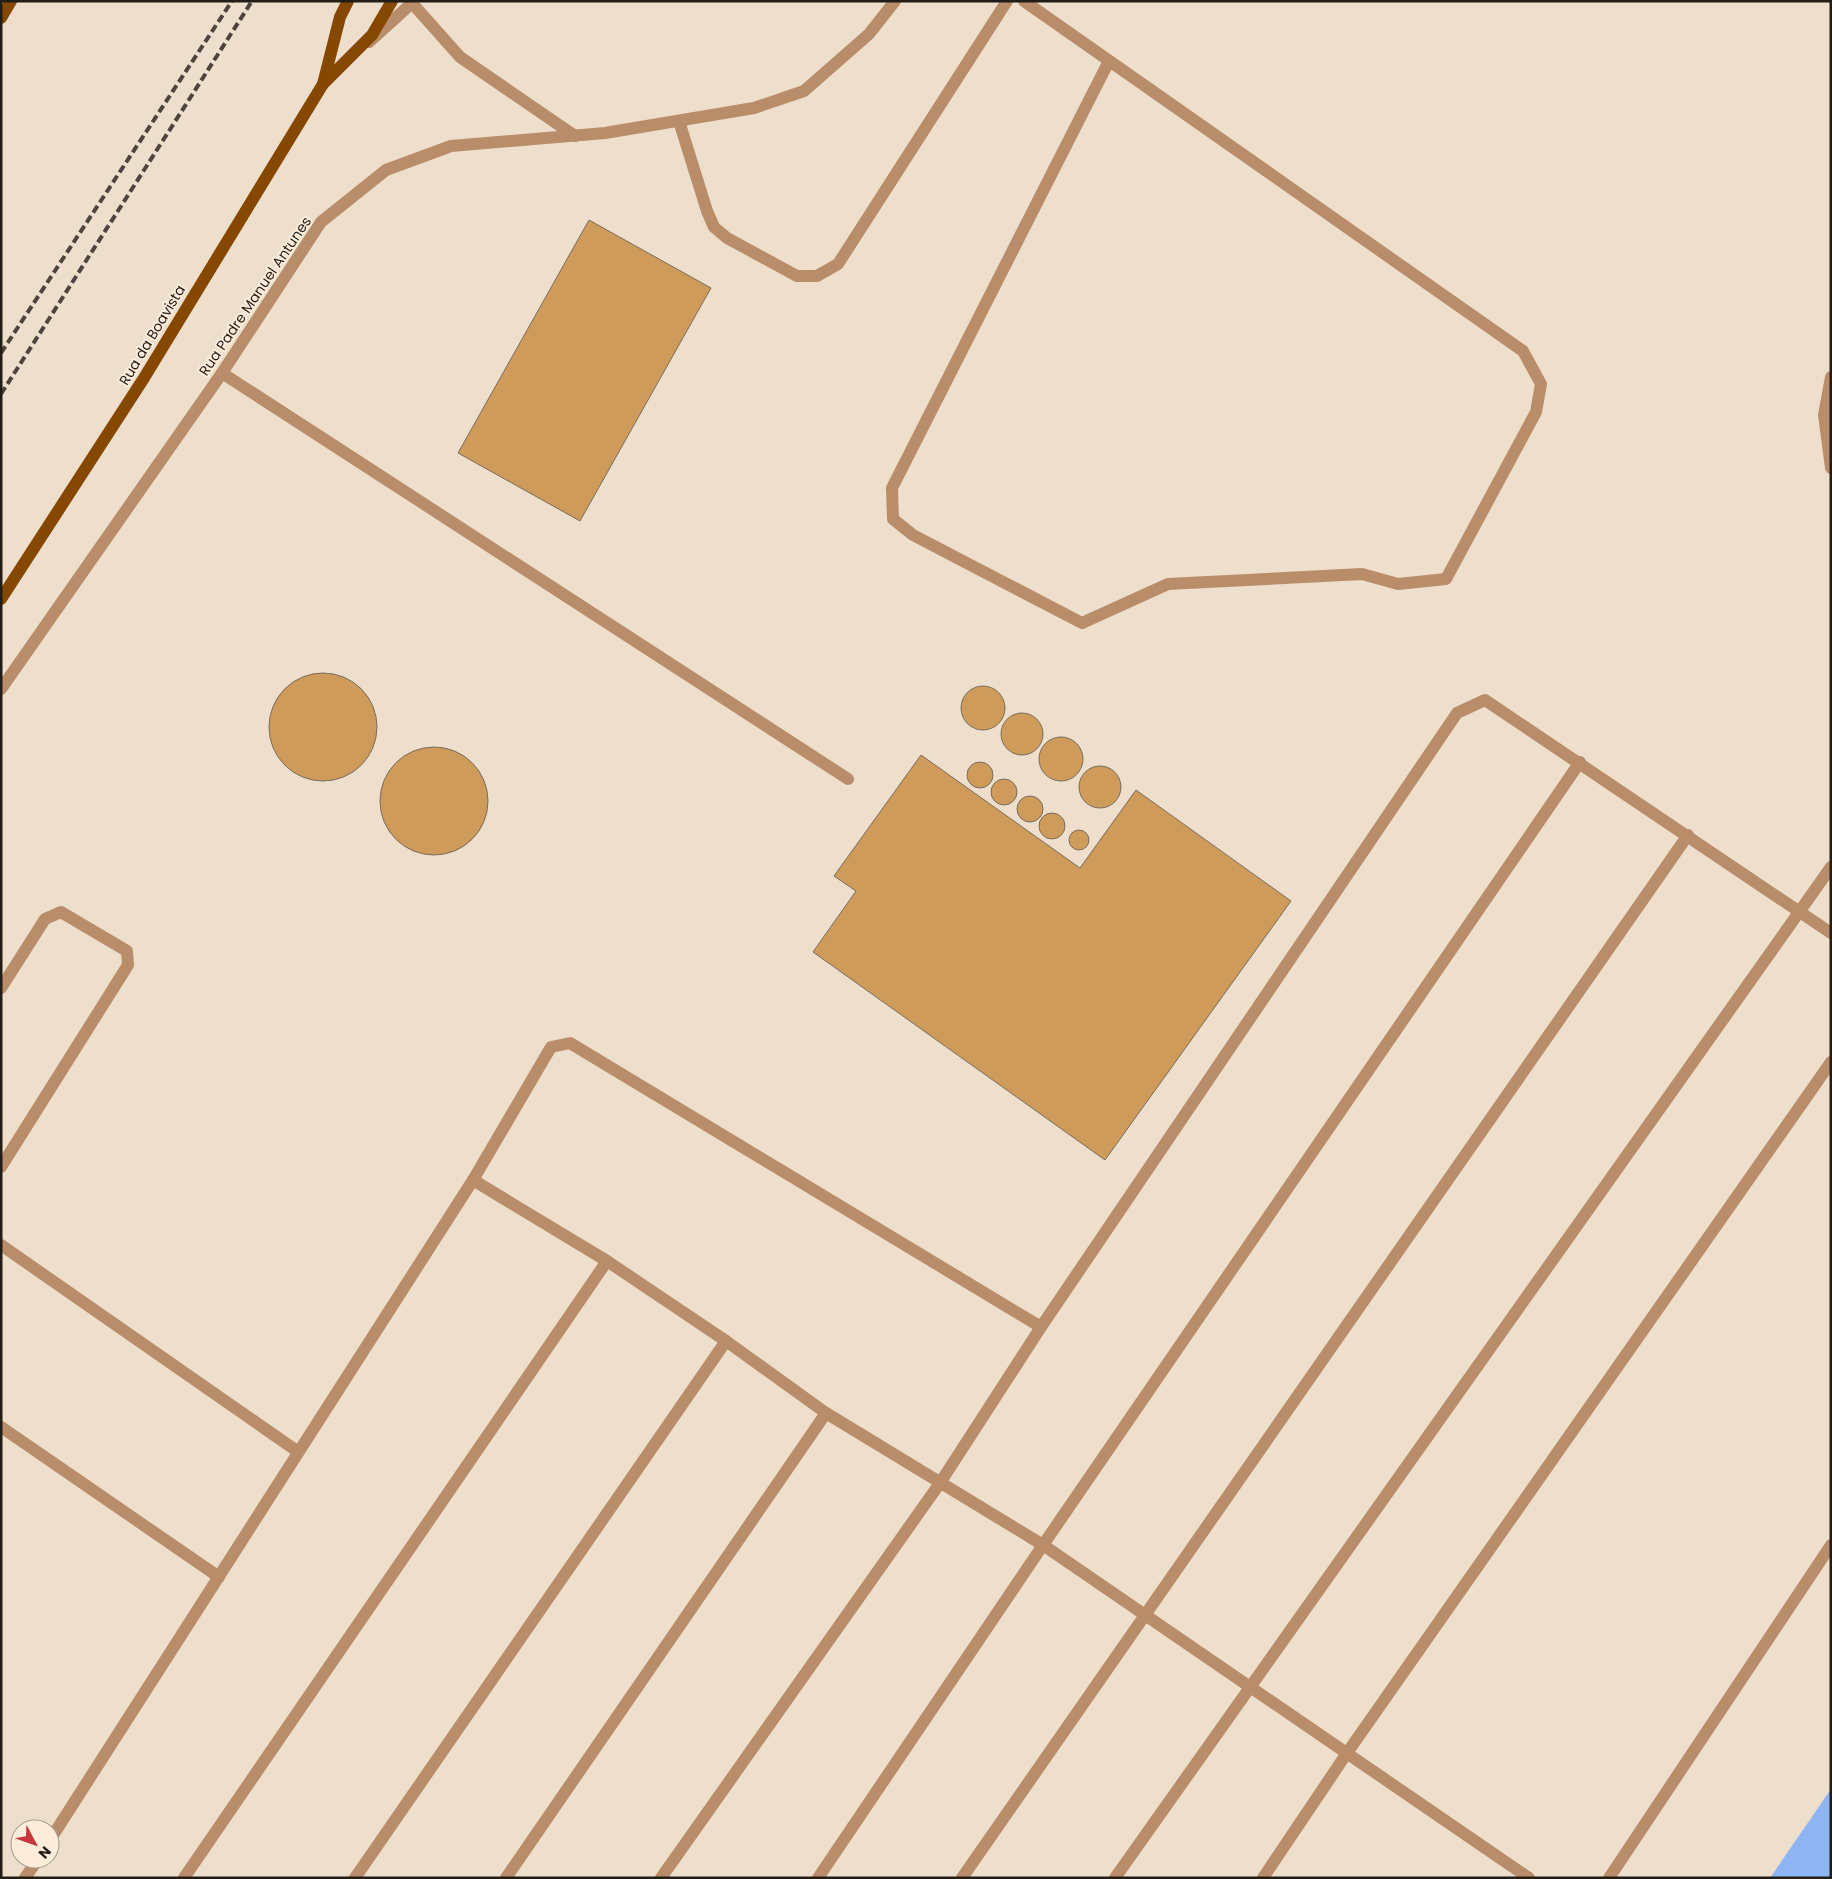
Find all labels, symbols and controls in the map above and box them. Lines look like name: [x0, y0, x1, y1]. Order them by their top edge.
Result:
street label: Rua Padre Manuel Antunes: [194, 212, 316, 380]
street label: Rua da Boavista: [114, 281, 190, 389]
north arrow: [10, 1819, 60, 1869]
text: N: [34, 1842, 56, 1863]

